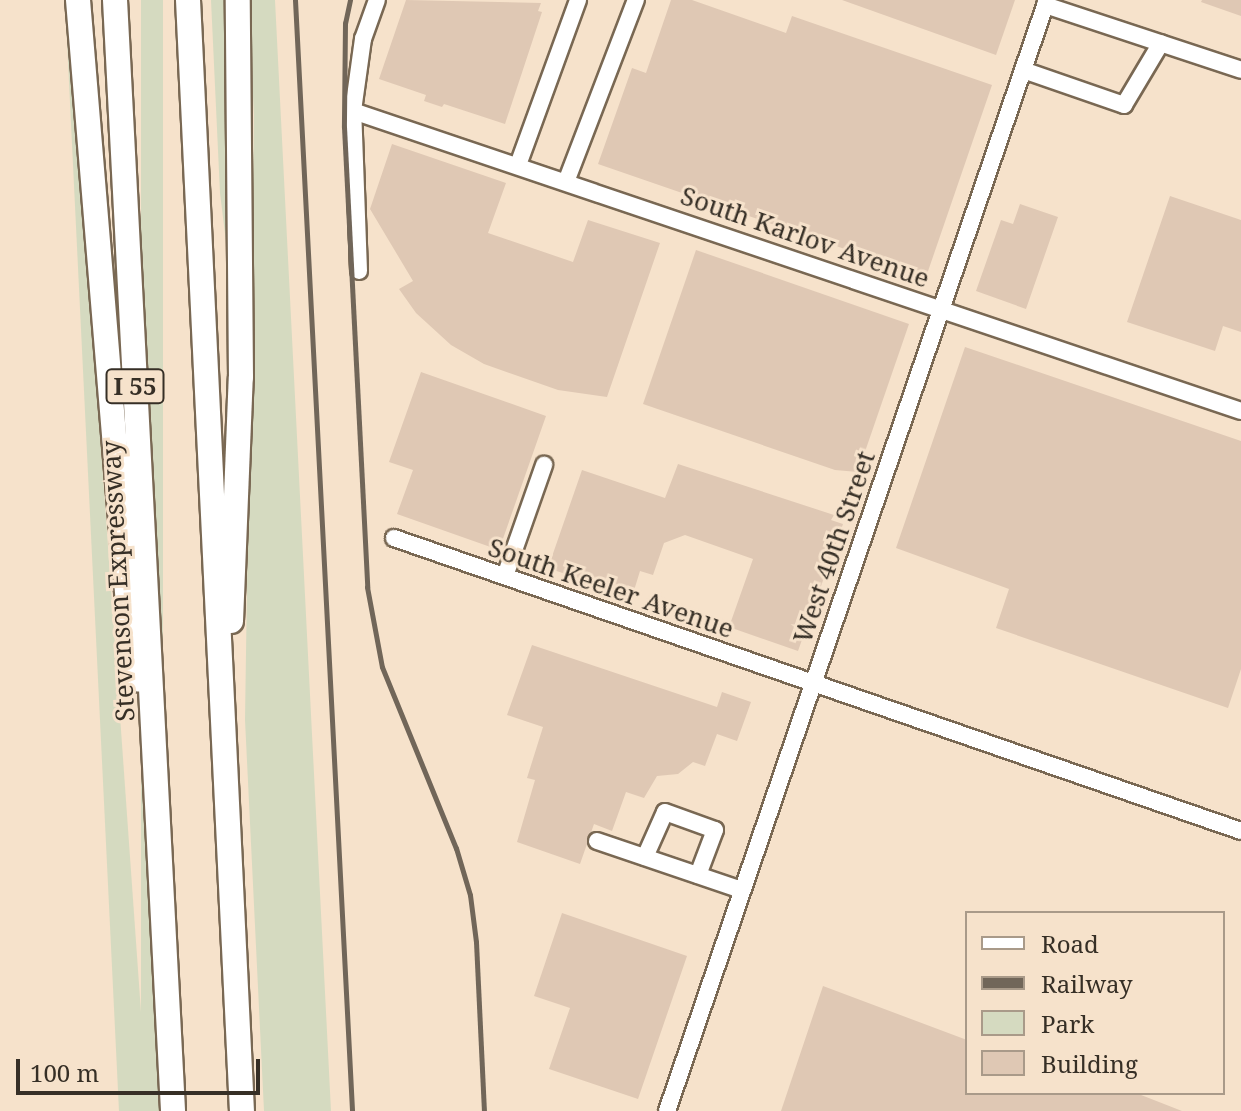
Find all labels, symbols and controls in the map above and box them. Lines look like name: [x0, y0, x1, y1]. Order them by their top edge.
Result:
street label: South Karlov Avenue: [677, 180, 933, 294]
road number: I 55: [105, 366, 165, 406]
street label: Stevenson Expressway: [95, 440, 141, 722]
street label: West 40th Street: [786, 447, 882, 647]
street label: South Keeler Avenue: [484, 531, 738, 645]
legend: [965, 911, 1225, 1095]
text: Road: [1041, 927, 1099, 960]
text: Railway: [1041, 967, 1133, 1000]
text: Park: [1041, 1007, 1094, 1040]
scale bar: [20, 1043, 264, 1093]
text: Building: [1041, 1047, 1138, 1080]
text: 100 m: [30, 1056, 99, 1089]

